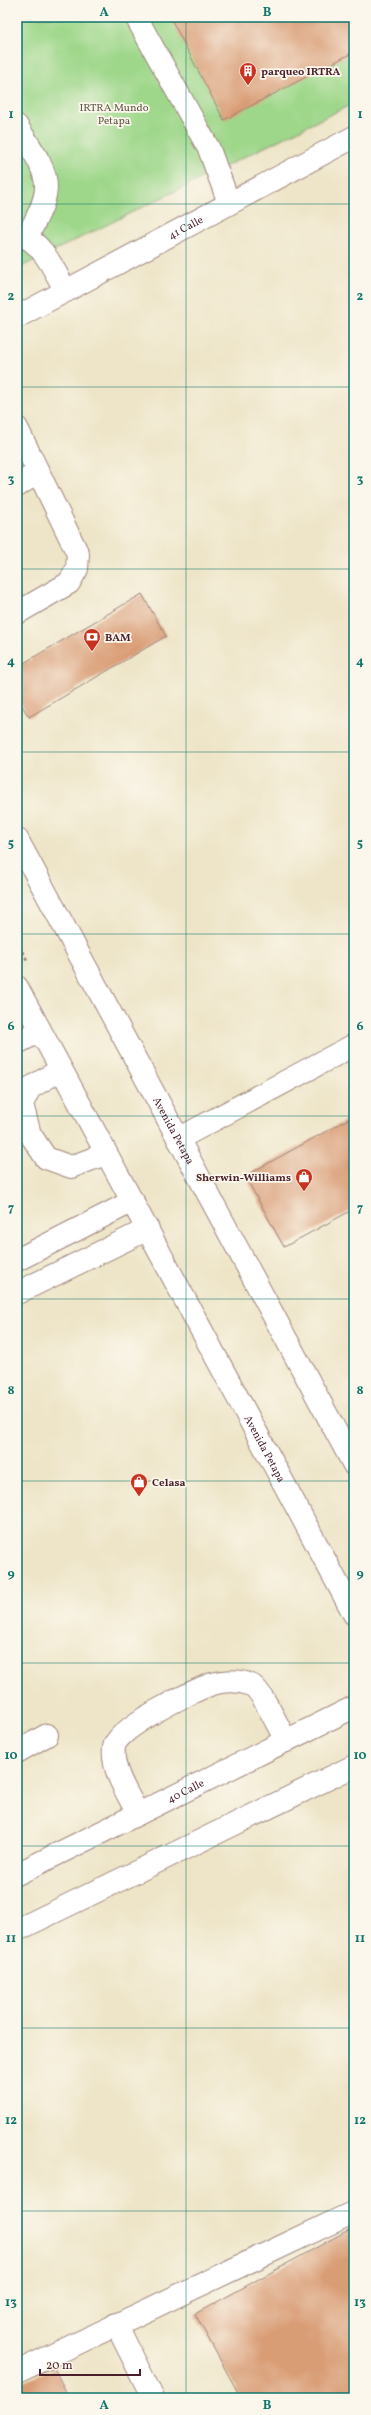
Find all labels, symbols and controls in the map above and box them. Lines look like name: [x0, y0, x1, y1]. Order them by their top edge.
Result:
text: A: [99, 4, 109, 22]
text: B: [263, 4, 272, 22]
building icon: parqueo IRTRA: [238, 61, 258, 86]
place label: parqueo IRTRA: [261, 65, 341, 80]
park label: IRTRA Mundo Petapa: [79, 101, 149, 129]
text: 1: [8, 106, 14, 124]
text: 1: [357, 106, 363, 124]
street label: 41 Calle: [166, 213, 206, 244]
text: 2: [8, 288, 15, 306]
text: 2: [357, 288, 364, 306]
text: 3: [8, 471, 15, 489]
text: 3: [357, 471, 364, 489]
bank icon: BAM: [82, 627, 102, 652]
place label: BAM: [105, 631, 131, 646]
text: 4: [7, 653, 15, 671]
text: 4: [356, 653, 364, 671]
text: 5: [8, 835, 14, 853]
text: 5: [357, 835, 363, 853]
text: 6: [7, 1018, 15, 1036]
text: 6: [356, 1018, 364, 1036]
street label: Avenida Petapa: [148, 1095, 197, 1168]
shop icon: Sherwin-Williams: [294, 1167, 314, 1192]
place label: Sherwin-Williams: [196, 1171, 291, 1186]
text: 7: [8, 1200, 14, 1218]
text: 7: [357, 1200, 363, 1218]
text: 8: [7, 1382, 15, 1400]
text: 8: [356, 1382, 364, 1400]
street label: Avenida Petapa: [240, 1413, 288, 1486]
shop icon: Celasa: [129, 1472, 149, 1497]
place label: Celasa: [152, 1476, 186, 1491]
text: 9: [7, 1565, 15, 1583]
text: 9: [356, 1565, 364, 1583]
text: 10: [4, 1747, 18, 1765]
text: 10: [353, 1747, 367, 1765]
street label: 40 Calle: [165, 1776, 207, 1807]
text: 11: [6, 1930, 16, 1948]
text: 11: [355, 1930, 365, 1948]
text: 12: [5, 2112, 17, 2130]
text: 12: [354, 2112, 366, 2130]
text: 13: [5, 2294, 17, 2312]
text: 13: [354, 2294, 366, 2312]
scale bar: [40, 2351, 140, 2377]
text: 20 m: [46, 2358, 73, 2374]
text: A: [99, 2397, 109, 2415]
text: B: [263, 2397, 272, 2415]

